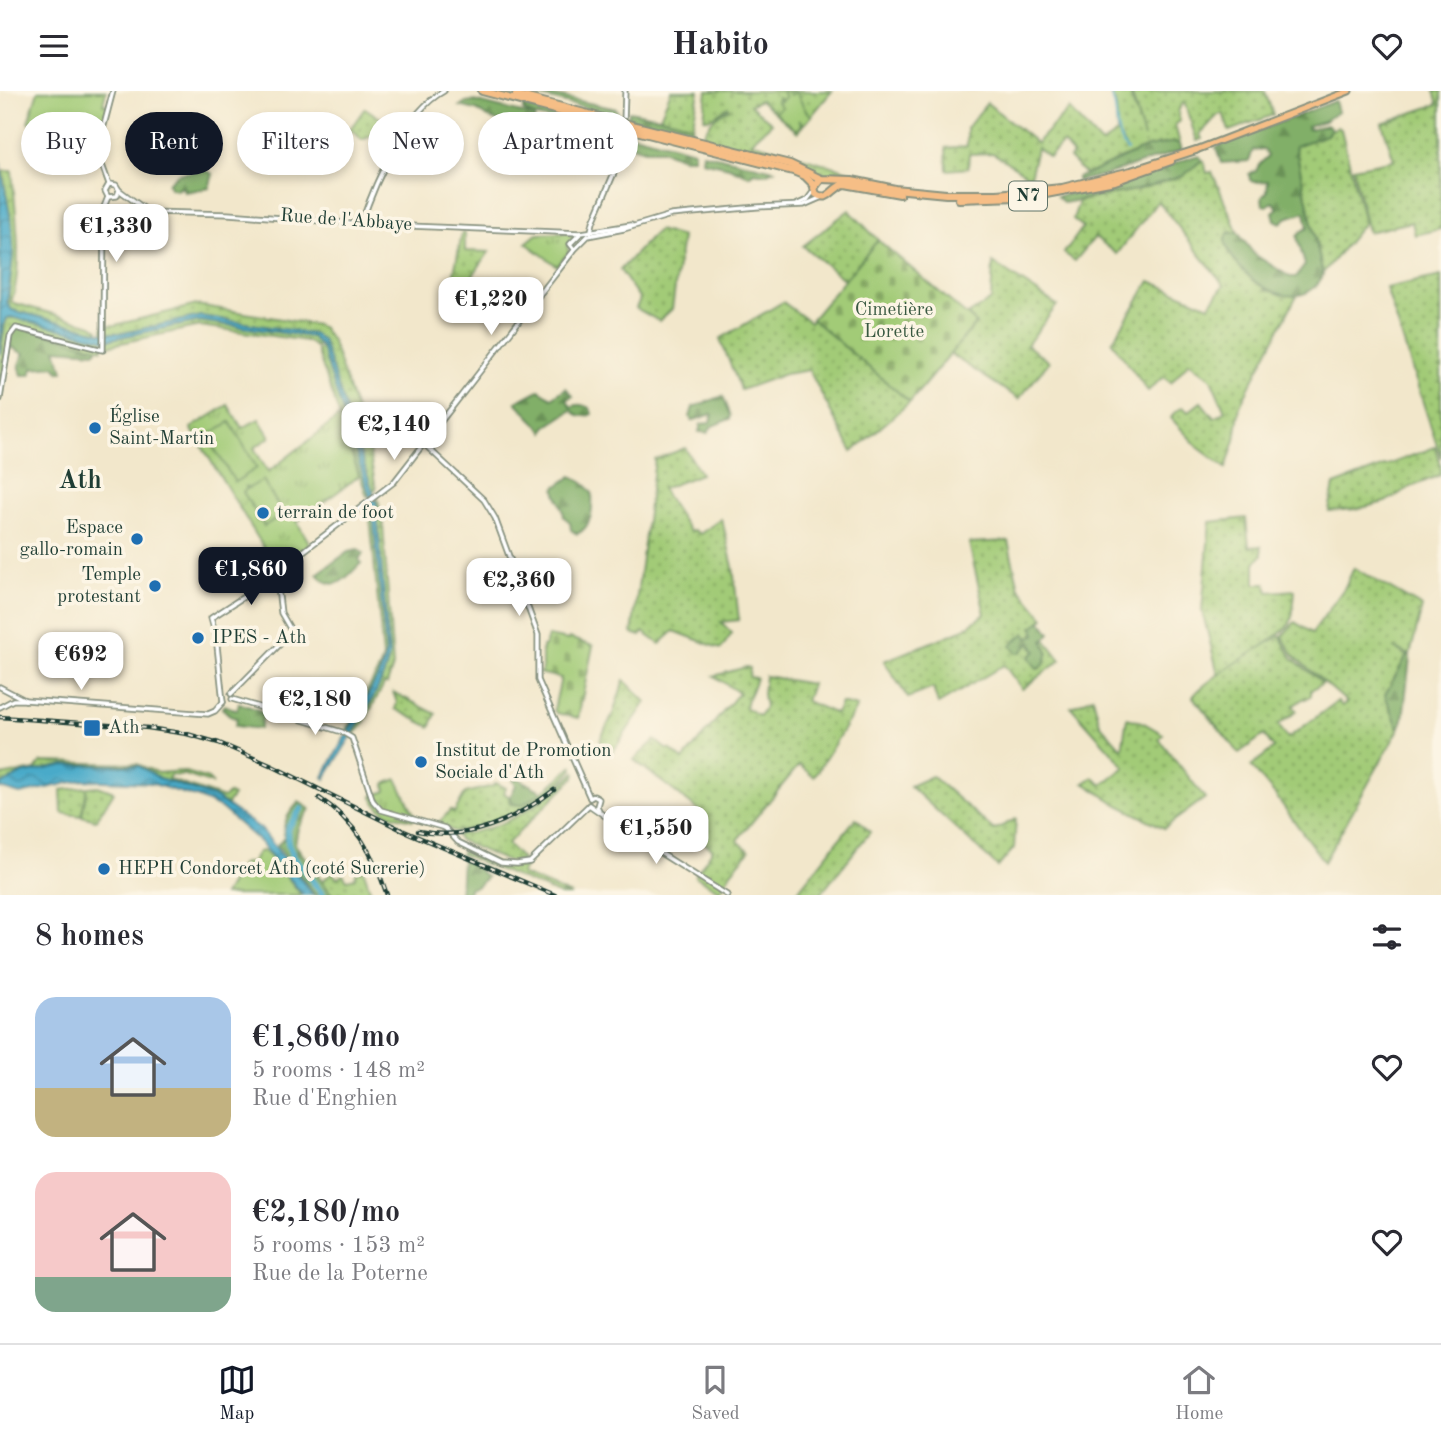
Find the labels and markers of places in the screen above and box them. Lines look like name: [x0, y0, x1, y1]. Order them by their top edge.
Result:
pin: €1,330: [59, 205, 173, 264]
pin: €1,220: [434, 278, 548, 337]
pin: €2,140: [337, 403, 451, 462]
place label: Église Saint-Martin: [109, 404, 214, 449]
marker: Église Saint-Martin: [87, 420, 103, 436]
place label: terrain de foot: [277, 504, 394, 523]
marker: terrain de foot: [255, 505, 271, 521]
place label: Espace gallo-romain: [20, 519, 123, 560]
marker: Espace gallo-romain: [129, 531, 145, 547]
pin: €1,860: [194, 547, 308, 607]
pin: €2,360: [462, 559, 576, 618]
place label: Temple protestant: [57, 566, 141, 607]
marker: Temple protestant: [147, 578, 163, 594]
place label: IPES - Ath: [212, 629, 306, 648]
marker: IPES - Ath: [190, 630, 206, 646]
pin: €692: [40, 633, 122, 692]
pin: €2,180: [258, 677, 372, 737]
marker: Ath: [82, 718, 102, 738]
place label: Ath: [108, 719, 140, 738]
place label: Institut de Promotion Sociale d'Ath: [435, 742, 612, 783]
marker: Institut de Promotion Sociale d'Ath: [413, 754, 429, 770]
pin: €1,550: [599, 807, 713, 866]
place label: HEPH Condorcet Ath (coté Sucrerie): [118, 859, 426, 879]
marker: HEPH Condorcet Ath (coté Sucrerie): [96, 861, 112, 877]

